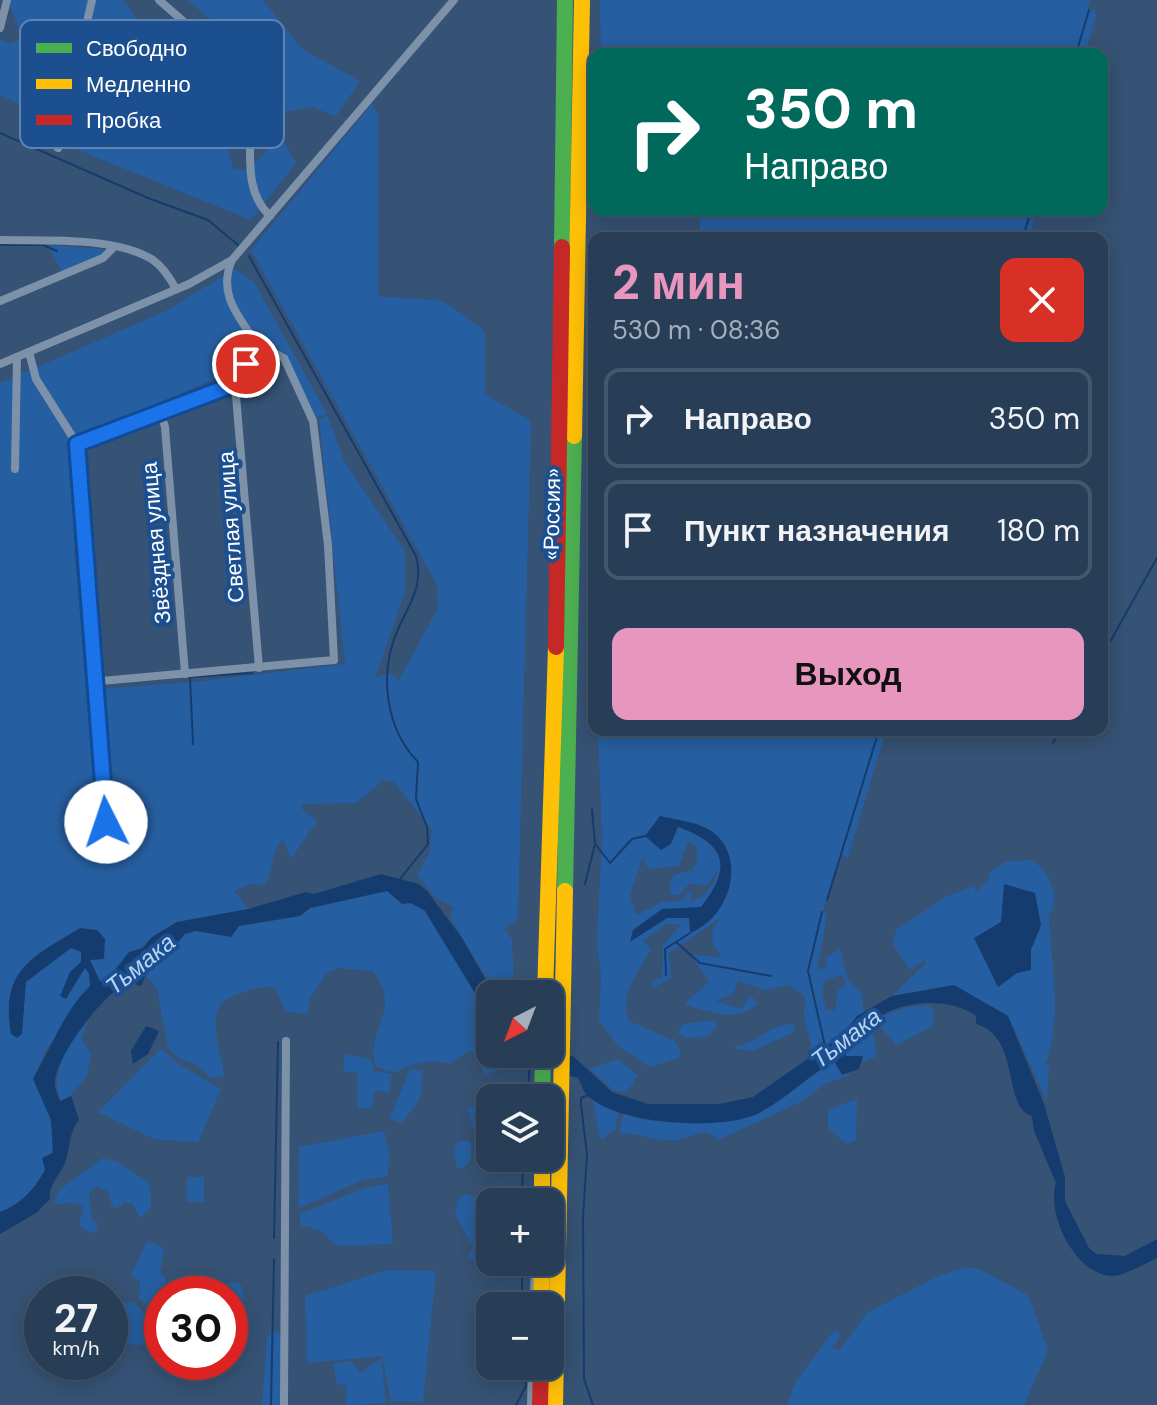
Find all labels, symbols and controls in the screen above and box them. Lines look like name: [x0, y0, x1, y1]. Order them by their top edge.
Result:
legend: [20, 20, 284, 148]
text: Свободно: [86, 34, 187, 63]
text: Медленно: [86, 70, 191, 99]
text: 350 m: [744, 72, 918, 145]
icon: right: [612, 80, 716, 184]
text: Пробка: [86, 106, 162, 135]
text: Направо: [744, 143, 888, 190]
text: 2 мин: [612, 251, 745, 314]
button: close: [1000, 258, 1084, 342]
text: 530 m · 08:36: [612, 313, 781, 347]
pin: [212, 330, 280, 398]
icon: arrive: [224, 342, 268, 386]
icon: right: [616, 396, 660, 440]
text: Направо: [684, 399, 812, 438]
text: 350 m: [989, 399, 1080, 438]
street label: Светлая улица: [211, 450, 251, 604]
street label: Звёздная улица: [134, 460, 178, 625]
street label: «Россия»: [537, 468, 567, 560]
icon: arrive: [616, 508, 660, 552]
text: Пункт назначения: [684, 511, 949, 550]
text: 180 m: [997, 511, 1080, 550]
button: Выход: [612, 628, 1084, 720]
position arrow: [64, 780, 148, 864]
water label: Тьмака: [99, 926, 181, 1002]
north arrow: [476, 980, 564, 1068]
map controls: [476, 980, 564, 1380]
water label: Тьмака: [805, 1001, 887, 1075]
button: layers: [476, 1084, 564, 1172]
button: +: [476, 1188, 564, 1276]
speed limit sign: 30: [144, 1276, 248, 1380]
text: 27: [54, 1292, 98, 1344]
button: −: [476, 1292, 564, 1380]
text: km/h: [52, 1335, 100, 1361]

